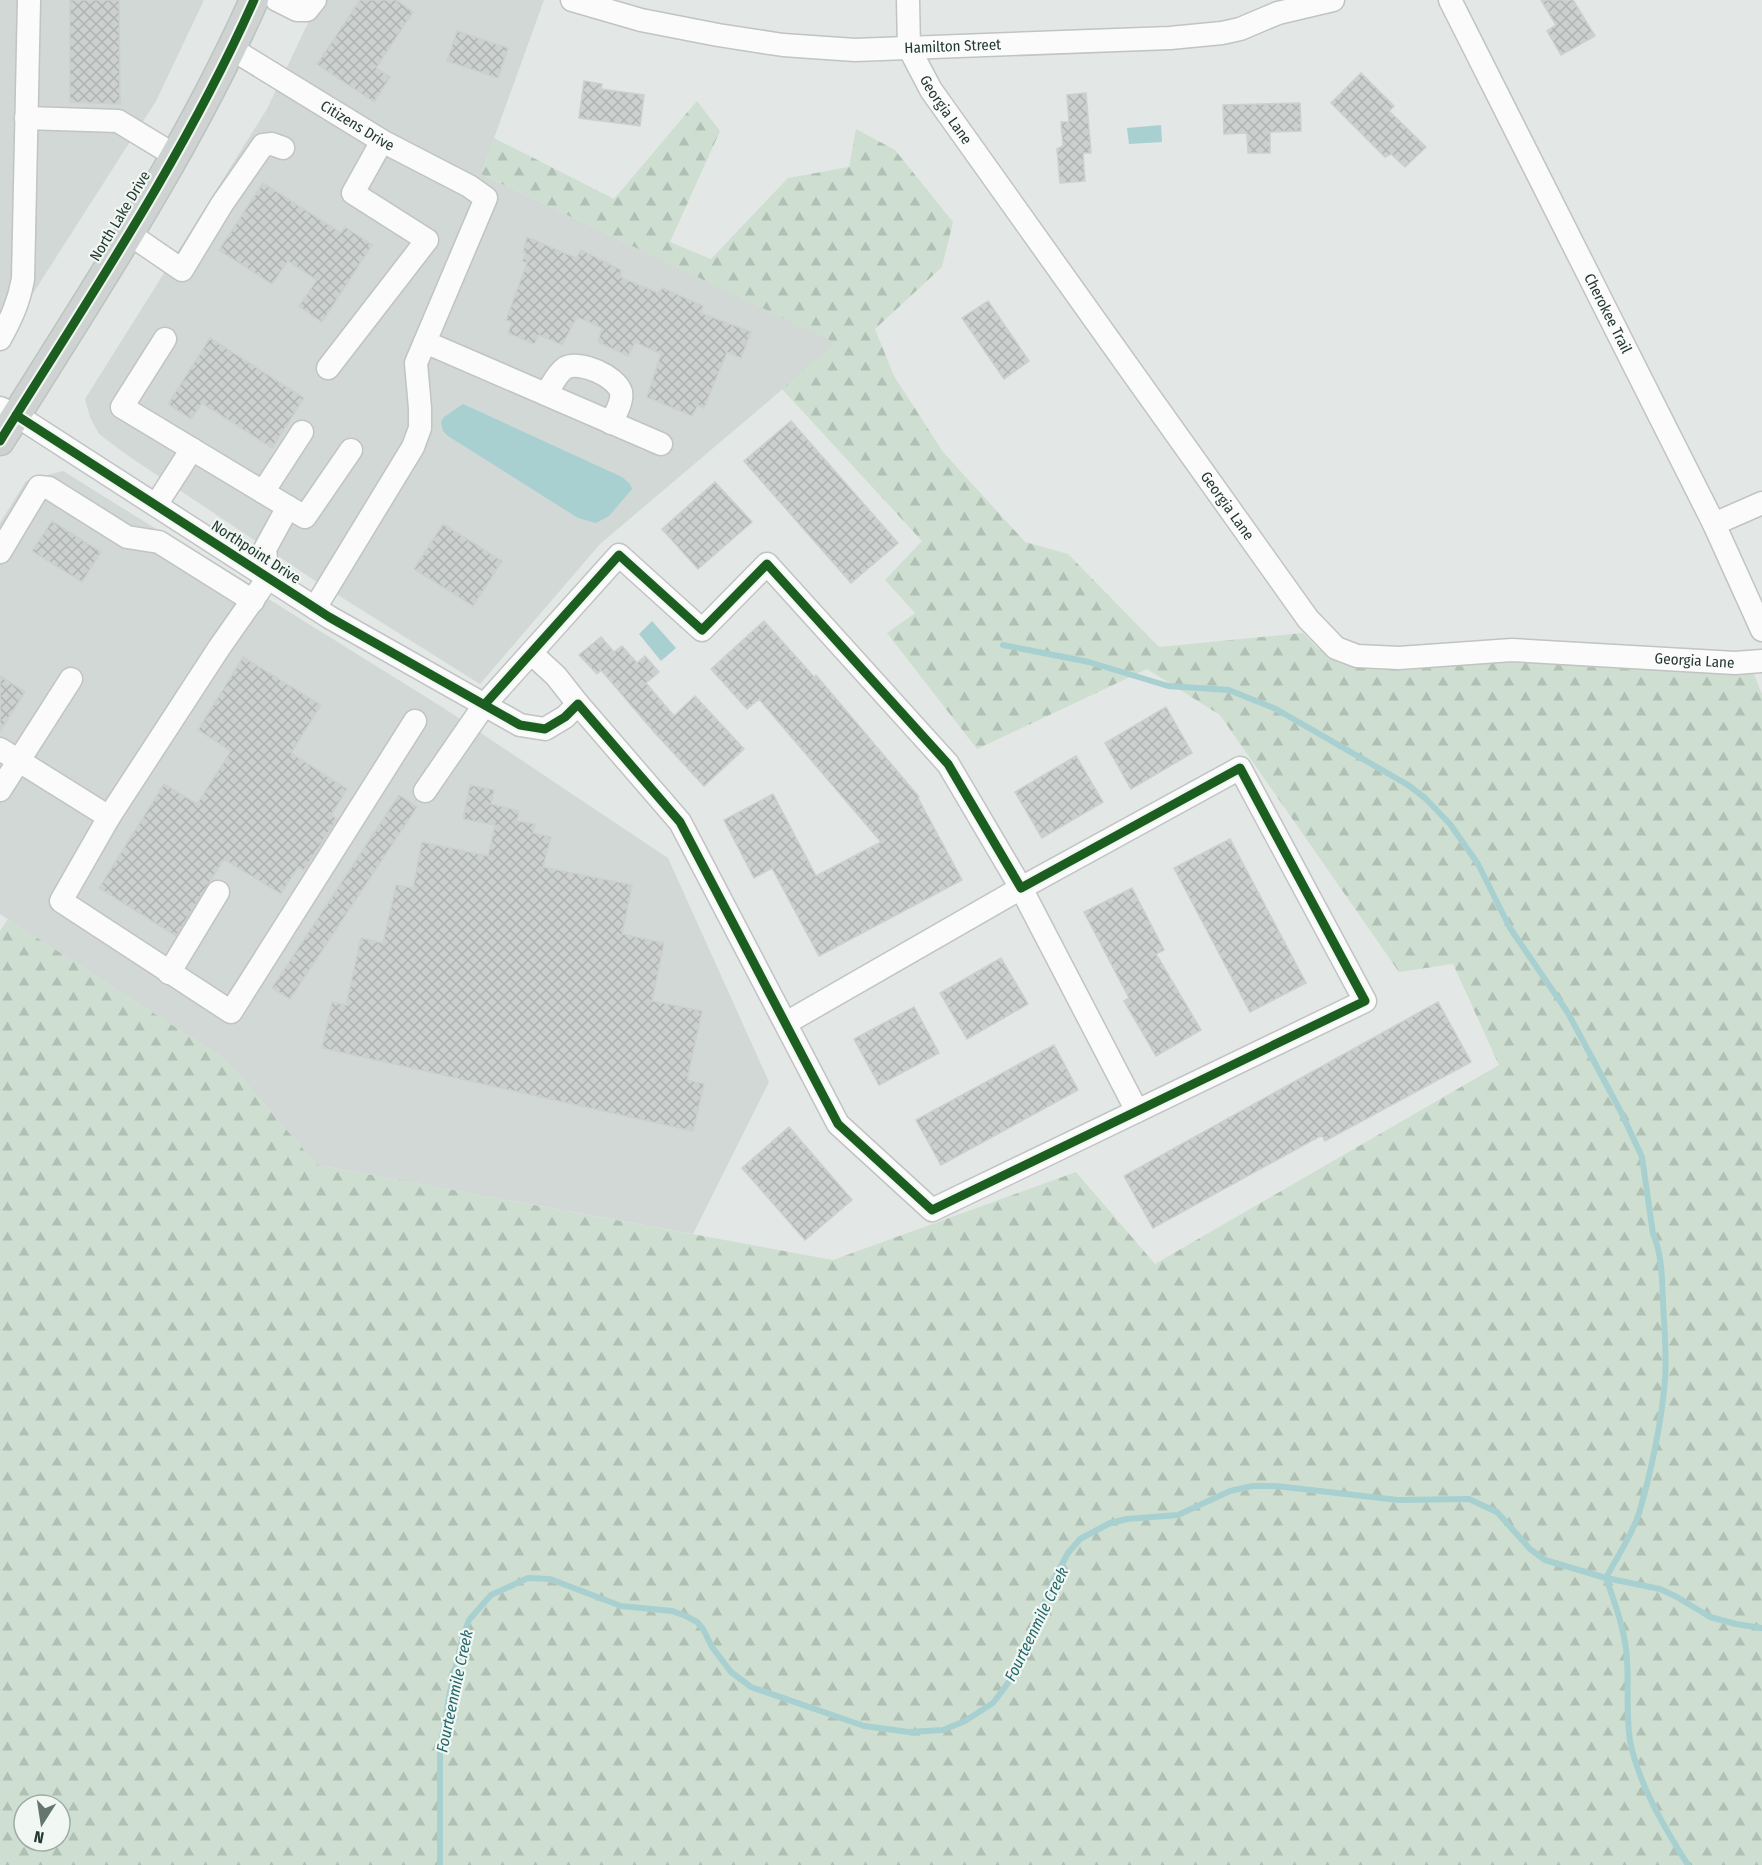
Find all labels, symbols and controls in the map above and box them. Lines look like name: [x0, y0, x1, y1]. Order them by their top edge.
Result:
street label: Hamilton Street: [904, 35, 1001, 57]
street label: Georgia Lane: [916, 72, 976, 148]
street label: Citizens Drive: [317, 96, 397, 155]
street label: North Lake Drive: [86, 168, 154, 264]
street label: Cherokee Trail: [1580, 270, 1636, 356]
street label: Georgia Lane: [1197, 468, 1258, 544]
street label: Northpoint Drive: [208, 516, 304, 588]
street label: Georgia Lane: [1654, 649, 1735, 672]
water label: Fourteenmile Creek: [1001, 1564, 1072, 1684]
water label: Fourteenmile Creek: [432, 1628, 477, 1754]
north arrow: [12, 1793, 72, 1853]
text: N: [32, 1827, 46, 1847]

